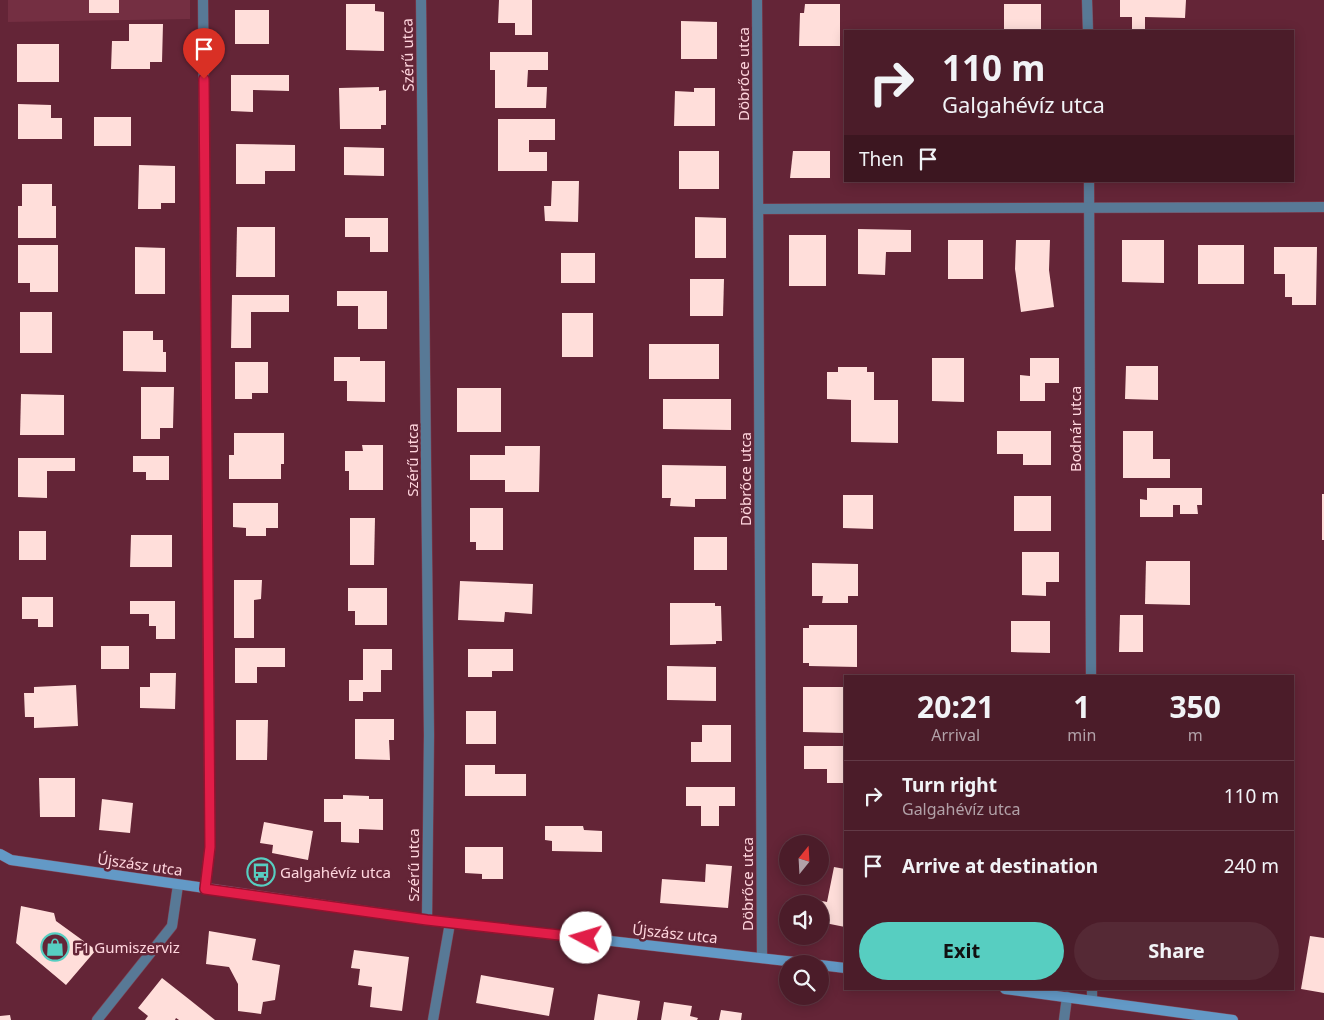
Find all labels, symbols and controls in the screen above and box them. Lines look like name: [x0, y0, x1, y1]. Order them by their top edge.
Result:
street label: Szérű utca: [396, 18, 418, 92]
street label: Döbrőce utca: [733, 27, 753, 121]
pin: [183, 28, 225, 79]
icon: arrive: [190, 35, 218, 63]
text: 110 m: [942, 44, 1045, 91]
icon: right: [859, 50, 924, 115]
text: Galgahévíz utca: [942, 89, 1105, 119]
icon: arrive: [914, 145, 942, 173]
text: Then: [859, 146, 904, 172]
street label: Bodnár utca: [1065, 386, 1085, 472]
street label: Szérű utca: [402, 423, 422, 497]
street label: Döbrőce utca: [735, 432, 755, 526]
text: 20:21: [917, 686, 994, 727]
text: 1: [1073, 686, 1090, 727]
text: 350: [1169, 686, 1221, 727]
text: Arrival: [931, 724, 980, 746]
text: min: [1067, 724, 1096, 746]
text: m: [1188, 724, 1203, 746]
text: Turn right: [902, 772, 997, 798]
icon: right: [859, 782, 887, 810]
text: 110 m: [1224, 783, 1279, 809]
text: Galgahévíz utca: [902, 798, 1020, 820]
street label: Szérű utca: [403, 828, 423, 902]
north arrow: [779, 835, 829, 885]
map controls: [779, 835, 829, 1005]
street label: Döbrőce utca: [737, 837, 757, 931]
street label: Újszász utca: [96, 848, 184, 880]
icon: arrive: [859, 852, 887, 880]
text: Arrive at destination: [902, 853, 1098, 879]
text: 240 m: [1224, 853, 1279, 879]
bus stop icon: Galgahévíz utca: [246, 857, 276, 887]
place label: Galgahévíz utca: [280, 862, 391, 882]
button: sound: [779, 895, 829, 945]
position arrow: [559, 911, 611, 963]
street label: Újszász utca: [631, 919, 719, 947]
button: Exit: [859, 922, 1064, 980]
button: Share: [1074, 922, 1279, 980]
shop icon: F1 Gumiszerviz: [40, 932, 70, 962]
place label: F1 Gumiszerviz: [74, 937, 180, 957]
button: search: [779, 955, 829, 1005]

